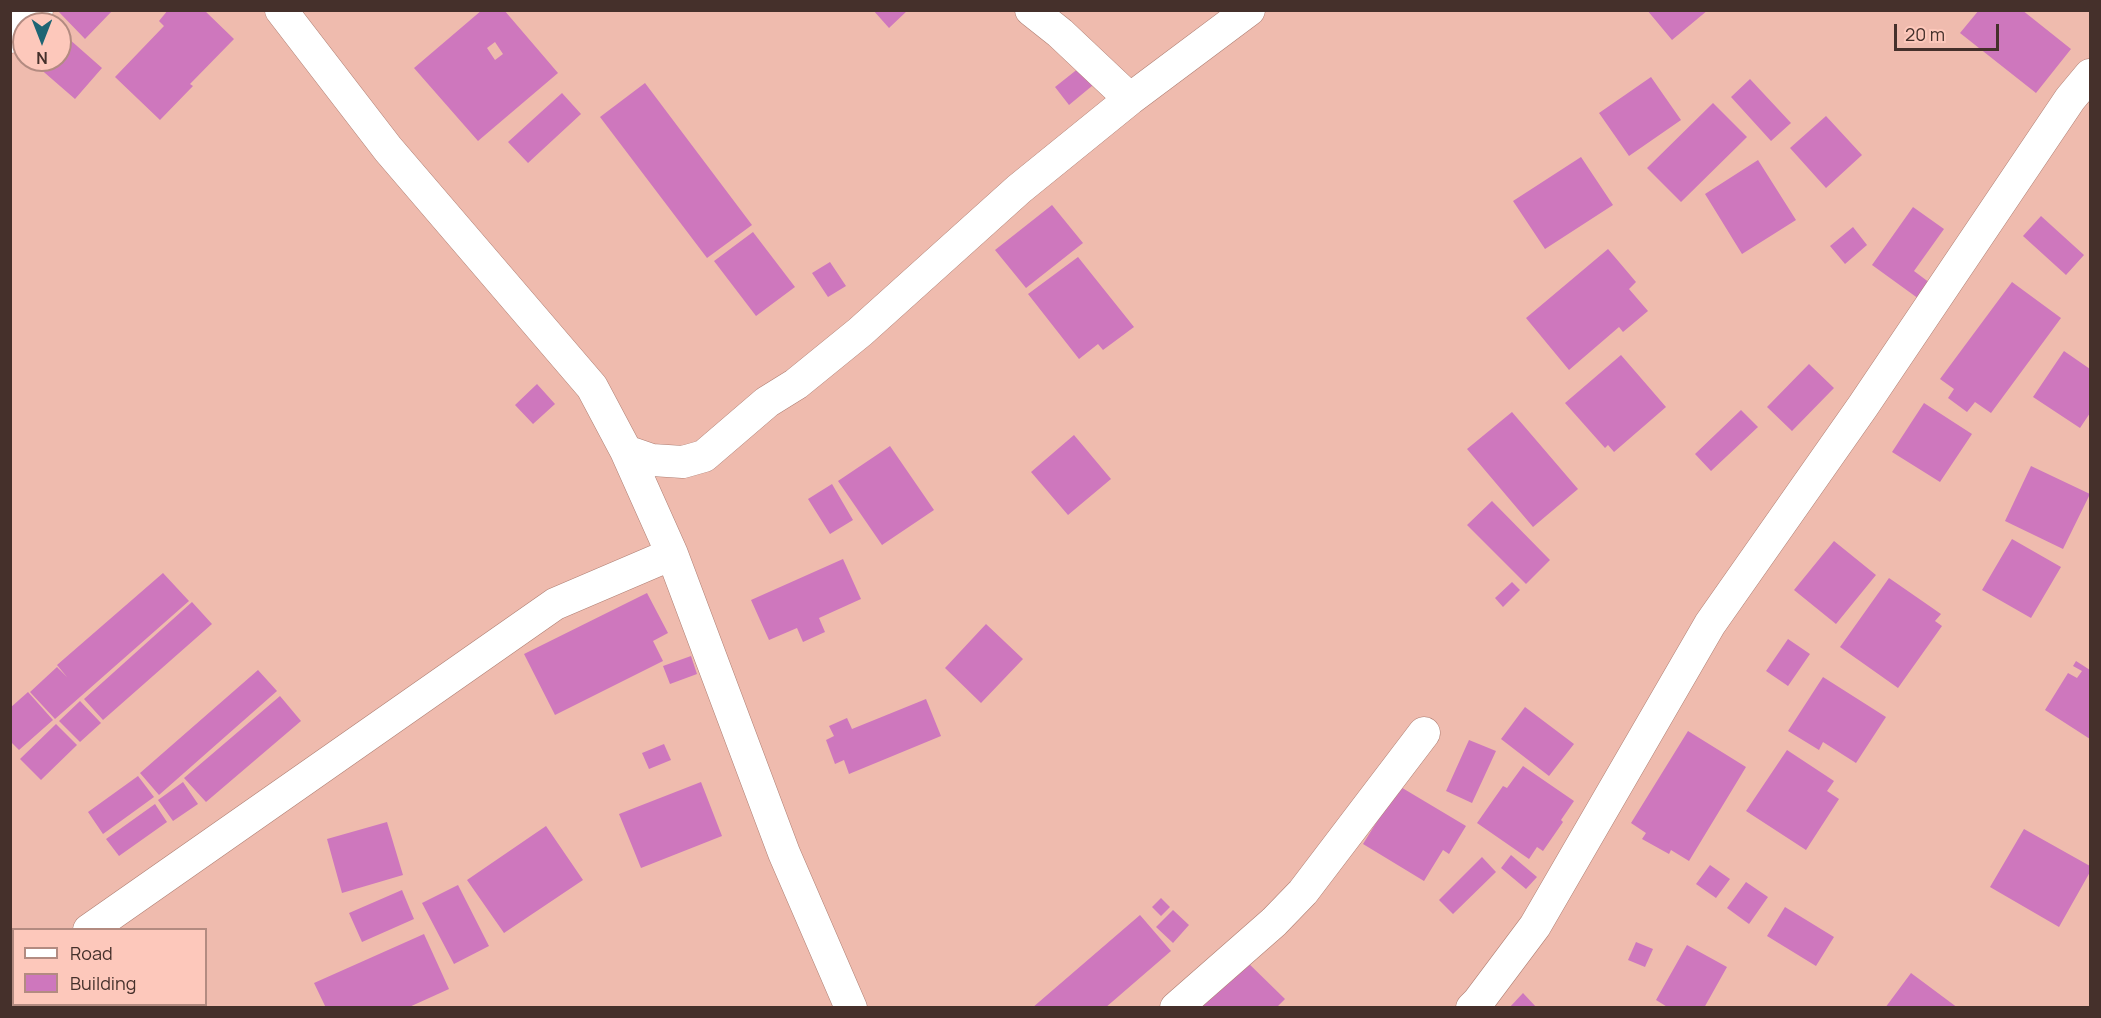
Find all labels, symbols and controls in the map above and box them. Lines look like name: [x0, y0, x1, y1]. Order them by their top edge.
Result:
north arrow: [12, 12, 72, 72]
scale bar: [1897, 12, 2002, 50]
text: 20 m: [1905, 22, 1945, 46]
text: N: [36, 47, 48, 69]
legend: [12, 928, 207, 1006]
text: Road: [70, 941, 113, 965]
text: Building: [70, 971, 136, 995]

